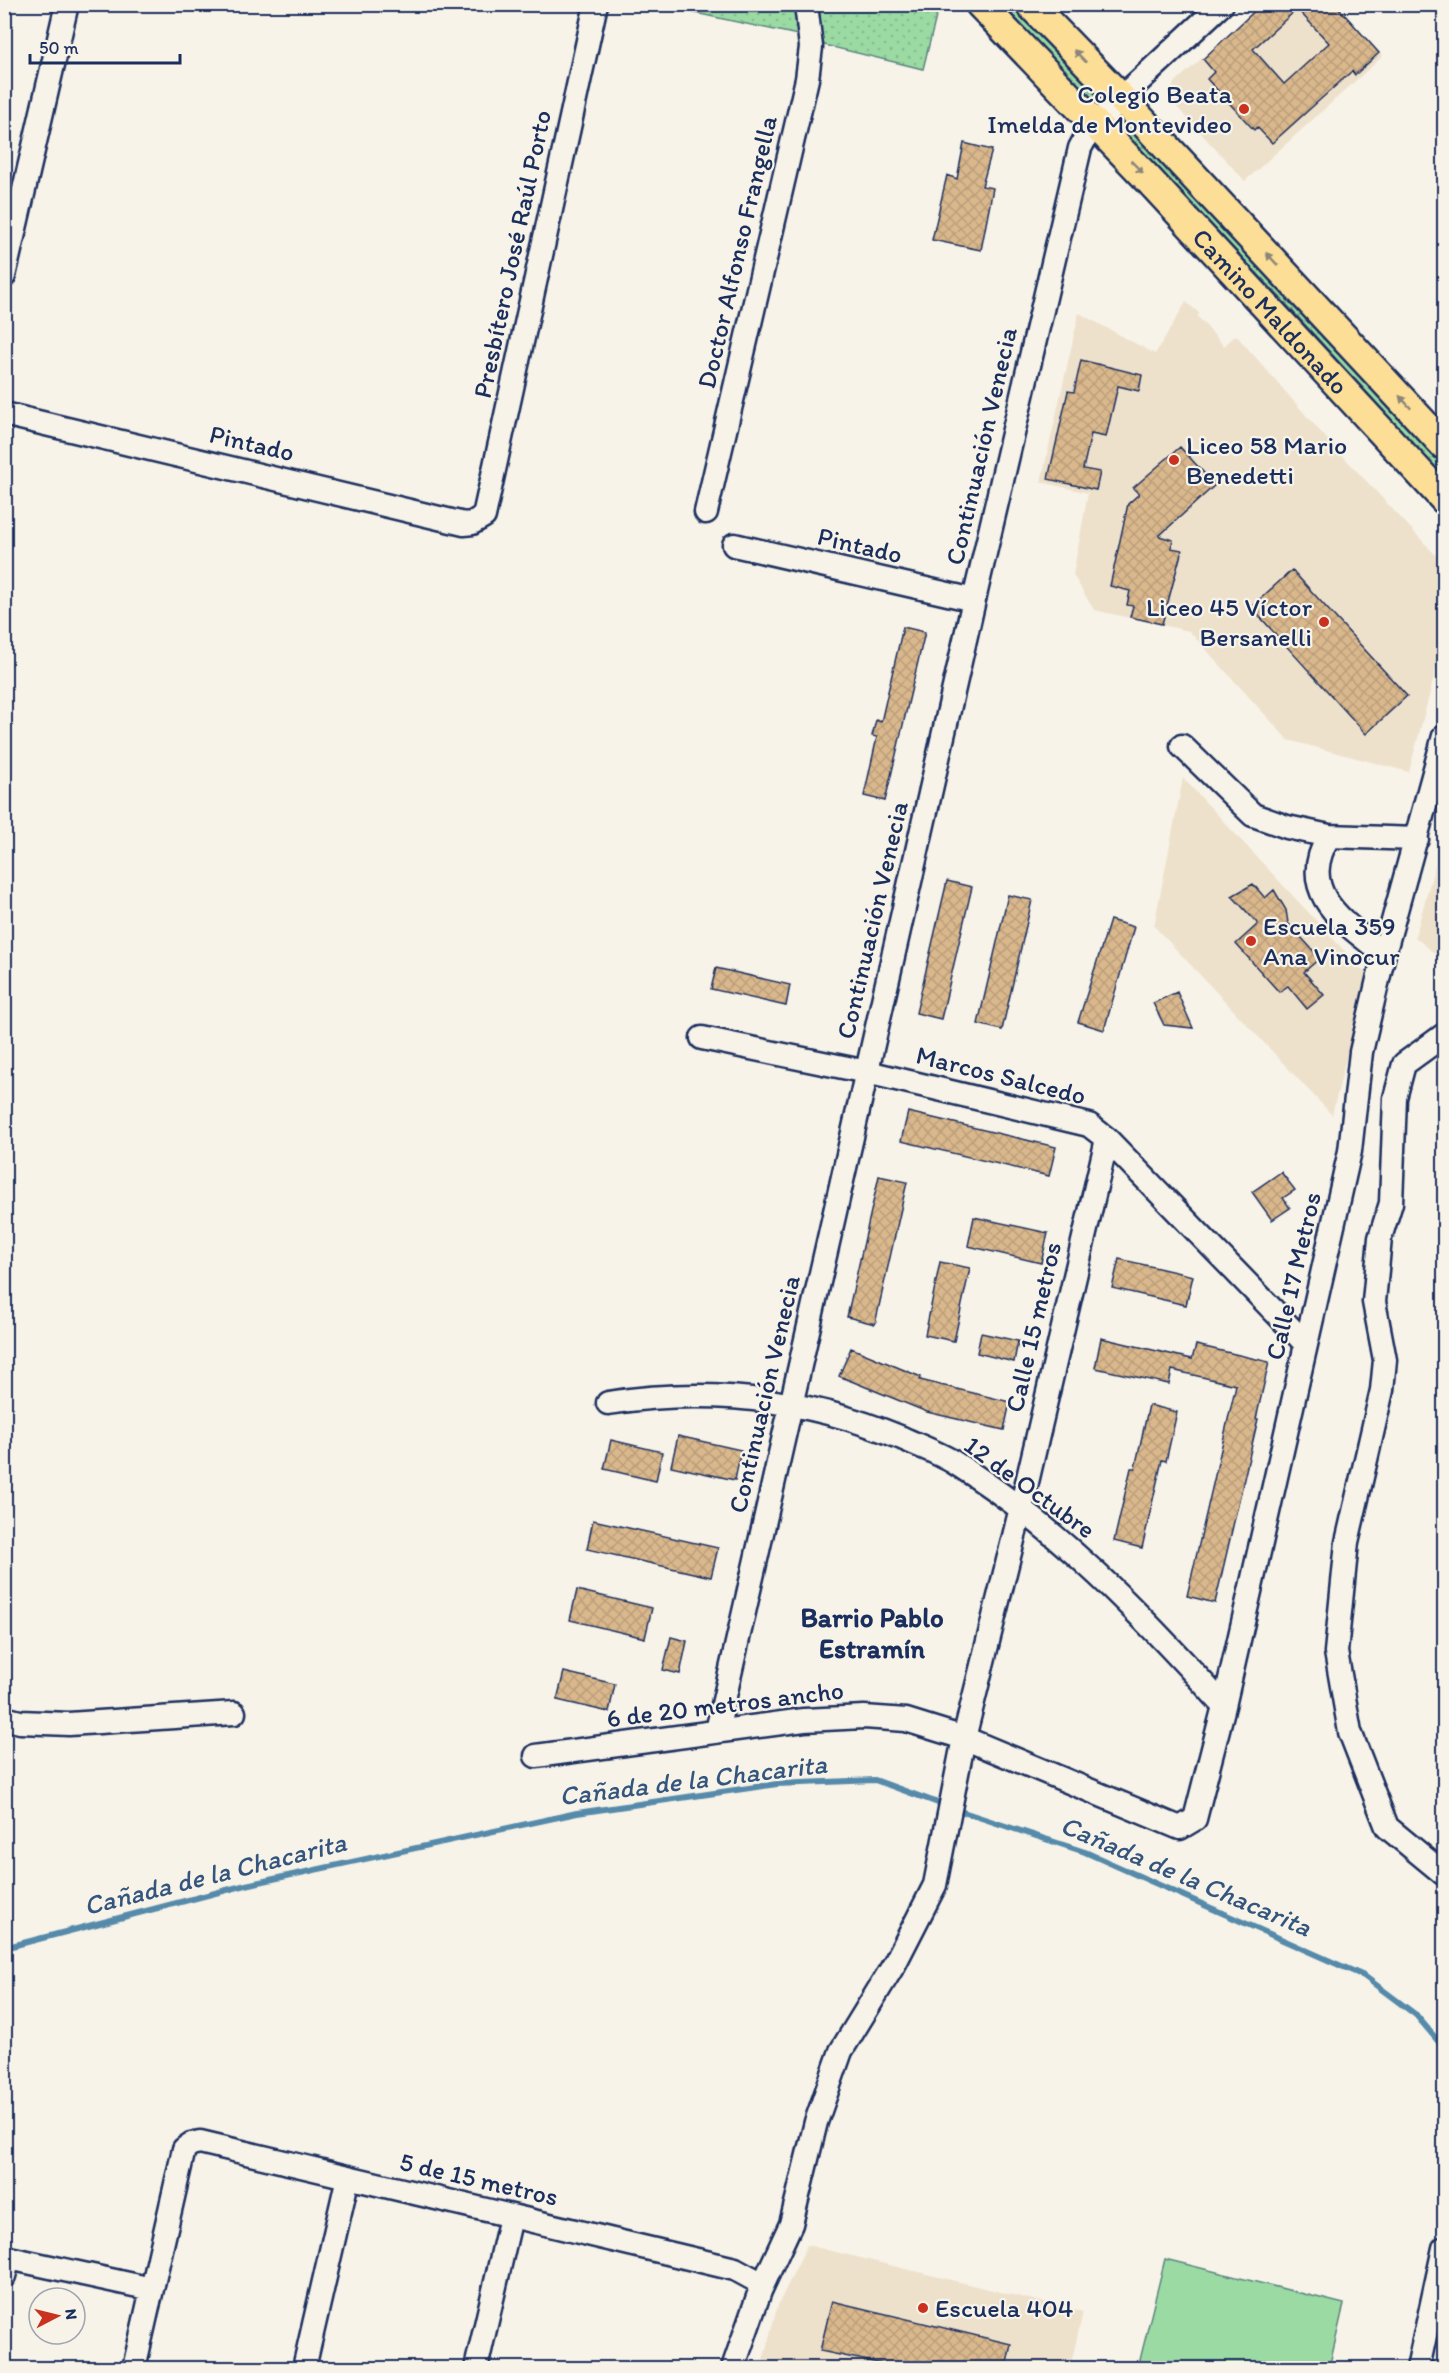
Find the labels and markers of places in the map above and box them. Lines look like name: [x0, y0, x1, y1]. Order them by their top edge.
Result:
place label: Colegio Beata Imelda de Montevideo: [987, 78, 1232, 140]
marker: Colegio Beata Imelda de Montevideo: [1237, 102, 1251, 116]
place label: Liceo 58 Mario Benedetti: [1186, 429, 1347, 491]
marker: Liceo 58 Mario Benedetti: [1167, 453, 1181, 467]
place label: Liceo 45 Víctor Bersanelli: [1146, 591, 1313, 653]
marker: Liceo 45 Víctor Bersanelli: [1317, 615, 1331, 629]
place label: Escuela 359 Ana Vinocur: [1263, 910, 1400, 972]
marker: Escuela 359 Ana Vinocur: [1244, 934, 1258, 948]
place label: Escuela 404: [935, 2292, 1074, 2324]
marker: Escuela 404: [916, 2301, 930, 2315]

